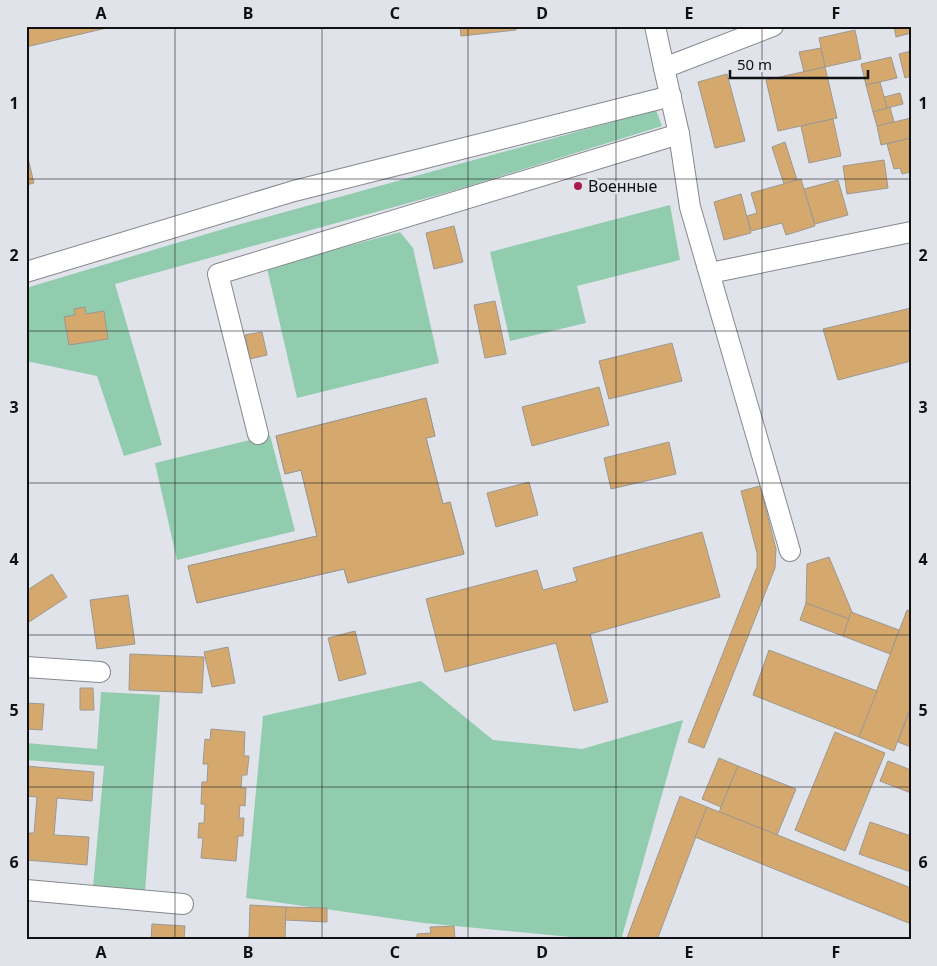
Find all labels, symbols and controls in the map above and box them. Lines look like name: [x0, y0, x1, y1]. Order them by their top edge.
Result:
text: A: [95, 2, 107, 24]
text: B: [243, 2, 253, 24]
text: C: [390, 2, 400, 24]
text: D: [536, 2, 548, 24]
text: E: [685, 2, 694, 24]
text: F: [832, 2, 840, 24]
scale bar: [730, 48, 867, 80]
text: 50 m: [737, 54, 772, 74]
text: 1: [9, 92, 19, 114]
text: 1: [918, 92, 928, 114]
place label: Военные: [588, 175, 658, 197]
marker: Военные: [572, 180, 584, 192]
text: 2: [9, 244, 19, 266]
text: 2: [918, 244, 928, 266]
text: 3: [9, 396, 19, 418]
text: 3: [918, 396, 928, 418]
text: 4: [9, 548, 19, 570]
text: 4: [918, 548, 928, 570]
text: 5: [9, 699, 19, 721]
text: 5: [918, 699, 928, 721]
text: 6: [9, 851, 19, 873]
text: 6: [918, 851, 928, 873]
text: A: [95, 941, 107, 963]
text: B: [243, 941, 253, 963]
text: C: [390, 941, 400, 963]
text: D: [536, 941, 548, 963]
text: E: [685, 941, 694, 963]
text: F: [832, 941, 840, 963]

